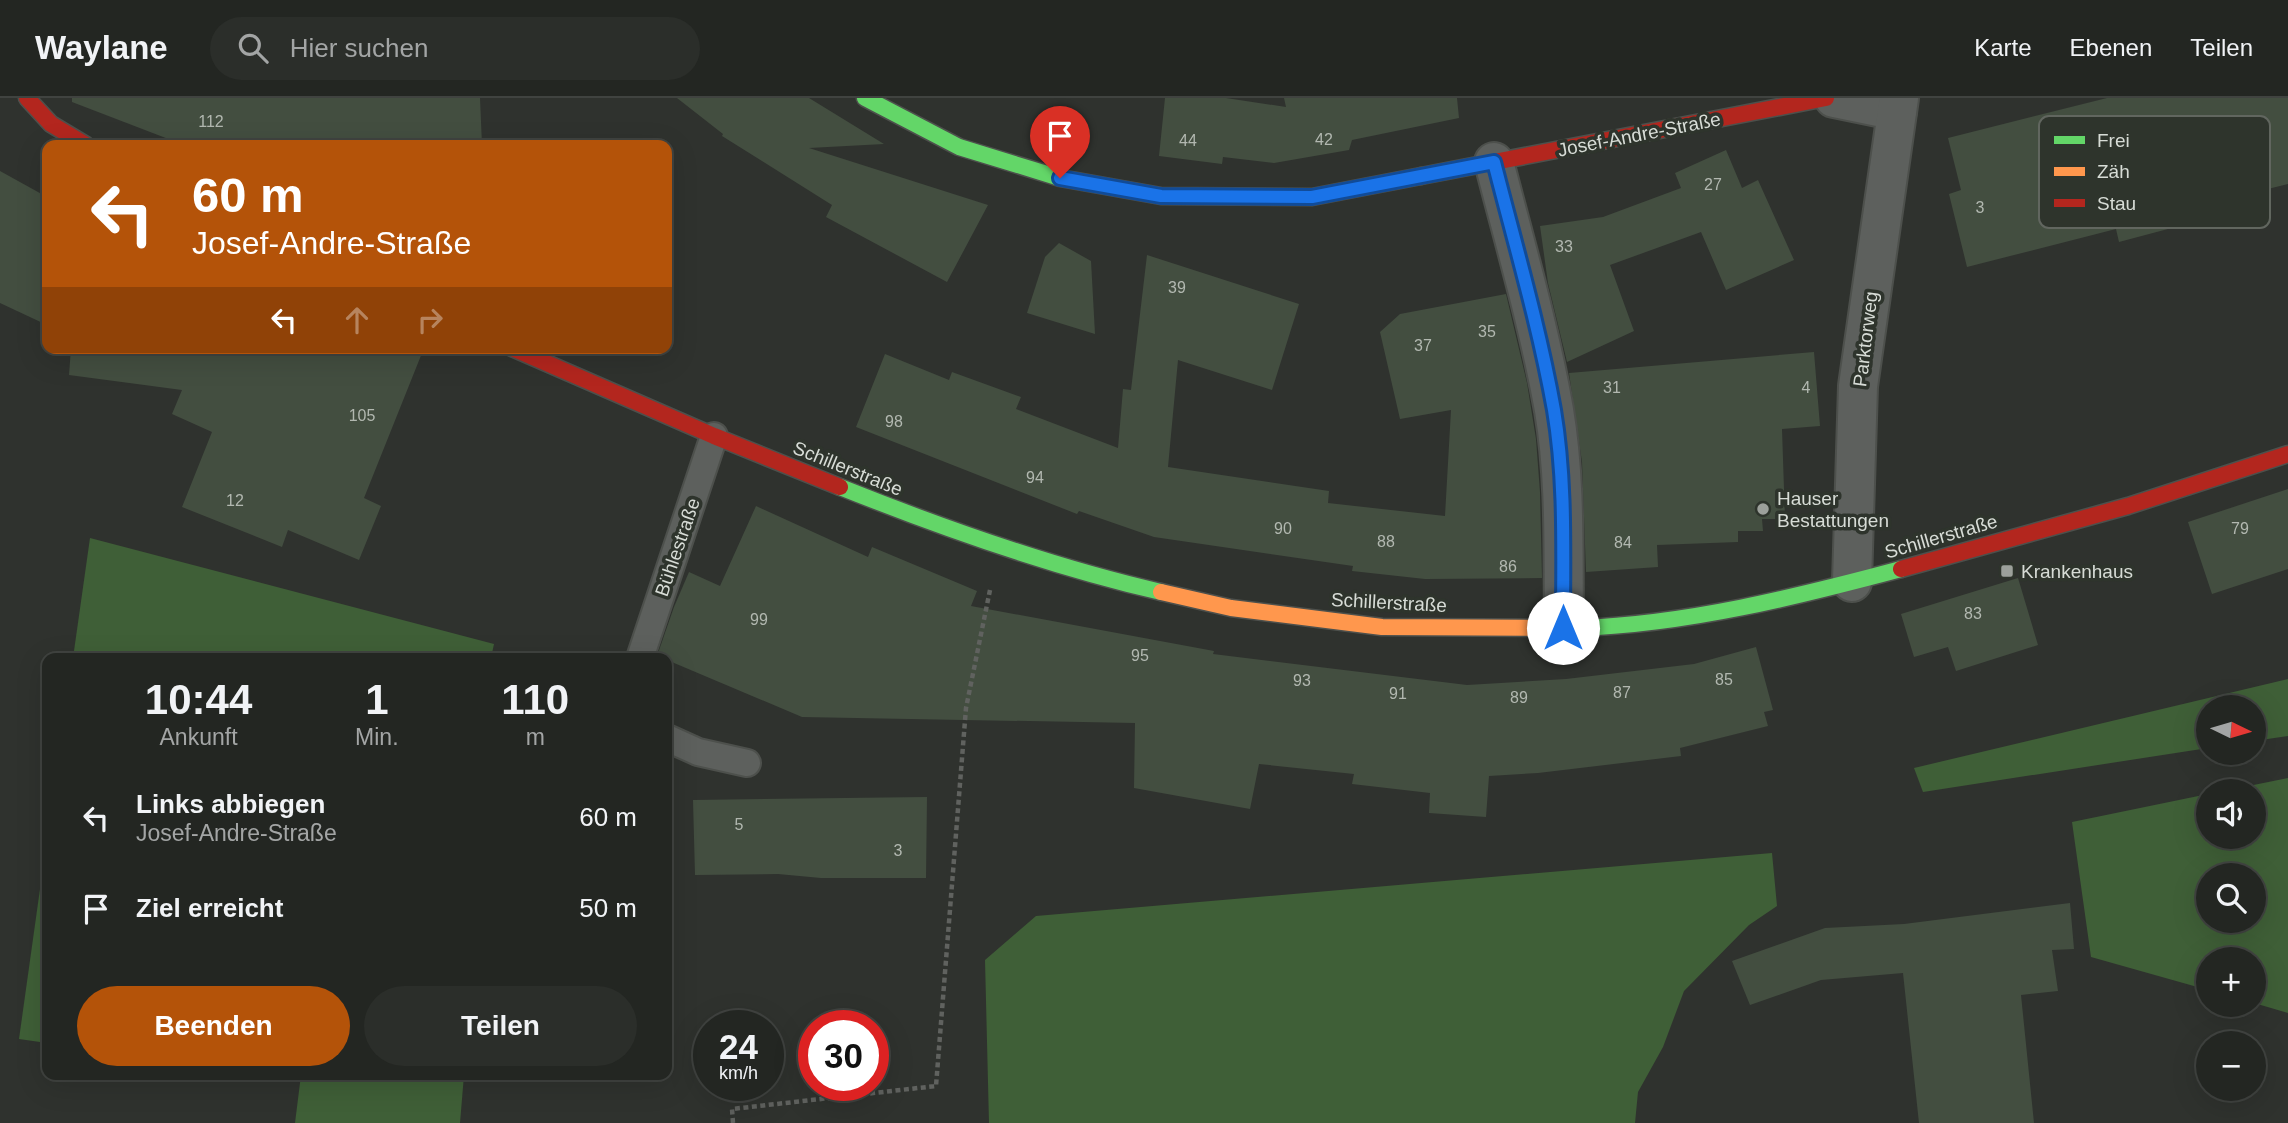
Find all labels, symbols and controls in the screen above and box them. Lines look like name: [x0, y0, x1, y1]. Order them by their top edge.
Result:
search box: [210, 17, 700, 80]
text: Waylane: [35, 29, 168, 66]
icon: search: [234, 29, 272, 67]
text: Hier suchen: [290, 33, 428, 63]
text: Karte: [1974, 34, 2032, 61]
text: Ebenen: [2070, 34, 2152, 61]
text: Teilen: [2190, 34, 2253, 61]
pin: [1030, 106, 1090, 178]
street label: Josef-Andre-Straße: [1556, 108, 1722, 161]
house number: 112: [198, 113, 224, 130]
legend: [2039, 116, 2270, 228]
icon: arrive: [1041, 117, 1079, 155]
text: Frei: [2097, 130, 2130, 151]
house number: 42: [1315, 131, 1333, 148]
house number: 44: [1179, 132, 1197, 149]
text: Zäh: [2097, 161, 2130, 182]
icon: left: [77, 168, 168, 259]
text: 60 m: [192, 168, 304, 222]
house number: 27: [1704, 176, 1722, 193]
text: Stau: [2097, 193, 2136, 214]
house number: 3: [1976, 199, 1985, 216]
text: Josef-Andre-Straße: [192, 225, 471, 261]
house number: 33: [1555, 238, 1573, 255]
house number: 39: [1168, 279, 1186, 296]
street label: Parktorweg: [1849, 290, 1882, 388]
icon: left: [265, 301, 303, 339]
icon: ahead: [338, 301, 376, 339]
icon: right: [411, 301, 449, 339]
house number: 35: [1478, 323, 1496, 340]
house number: 37: [1414, 337, 1432, 354]
house number: 31: [1603, 379, 1621, 396]
house number: 4: [1802, 379, 1811, 396]
house number: 105: [349, 407, 375, 424]
house number: 98: [885, 413, 903, 430]
street label: Schillerstraße: [790, 437, 906, 500]
house number: 94: [1026, 469, 1044, 486]
place label: Hauser Bestattungen: [1777, 488, 1889, 531]
house number: 12: [226, 492, 244, 509]
street label: Bühlestraße: [651, 495, 704, 599]
marker: Hauser Bestattungen: [1755, 501, 1771, 517]
street label: Schillerstraße: [1882, 510, 2000, 563]
house number: 90: [1274, 520, 1292, 537]
house number: 79: [2231, 520, 2249, 537]
house number: 88: [1377, 533, 1395, 550]
house number: 84: [1614, 534, 1632, 551]
house number: 86: [1499, 558, 1517, 575]
place label: Krankenhaus: [2021, 561, 2133, 582]
marker: Krankenhaus: [1999, 563, 2015, 579]
street label: Schillerstraße: [1330, 589, 1448, 616]
position arrow: [1526, 591, 1600, 665]
house number: 83: [1964, 605, 1982, 622]
house number: 99: [750, 611, 768, 628]
house number: 95: [1131, 647, 1149, 664]
house number: 85: [1715, 671, 1733, 688]
house number: 93: [1293, 672, 1311, 689]
text: 10:44: [145, 676, 252, 723]
text: 1: [365, 676, 388, 723]
text: 110: [501, 676, 569, 723]
house number: 87: [1613, 684, 1631, 701]
house number: 91: [1389, 685, 1407, 702]
house number: 89: [1510, 689, 1528, 706]
north arrow: [2196, 695, 2266, 765]
map controls: [2196, 695, 2266, 1101]
text: Ankunft: [160, 724, 238, 750]
text: Min.: [355, 724, 399, 750]
text: m: [526, 724, 545, 750]
button: sound: [2196, 779, 2266, 849]
text: Links abbiegen: [136, 789, 325, 819]
icon: left: [77, 799, 115, 837]
text: 60 m: [579, 802, 637, 832]
house number: 5: [735, 816, 744, 833]
text: Josef-Andre-Straße: [136, 820, 337, 846]
house number: 3: [894, 842, 903, 859]
button: search: [2196, 863, 2266, 933]
icon: arrive: [77, 890, 115, 928]
text: Ziel erreicht: [136, 893, 283, 923]
text: 50 m: [579, 893, 637, 923]
button: +: [2196, 947, 2266, 1017]
button: Beenden: [77, 986, 350, 1066]
button: Teilen: [364, 986, 637, 1066]
speed limit sign: 30: [798, 1010, 889, 1101]
text: 24: [719, 1027, 758, 1066]
button: −: [2196, 1031, 2266, 1101]
text: km/h: [719, 1063, 758, 1083]

